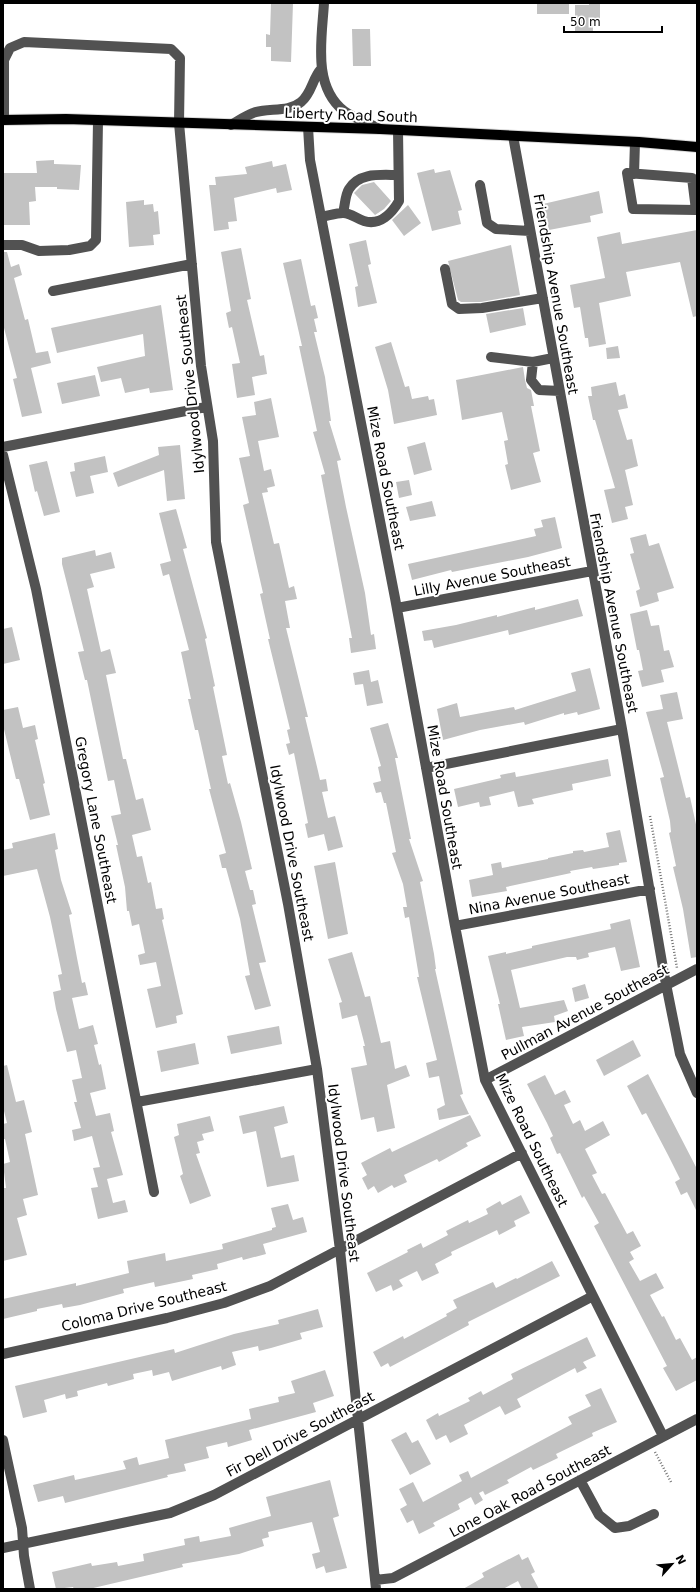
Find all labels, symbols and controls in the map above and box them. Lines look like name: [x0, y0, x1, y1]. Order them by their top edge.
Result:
scale bar: [564, 8, 662, 34]
text: 50 m: [570, 15, 601, 29]
street label: Liberty Road South: [284, 105, 418, 125]
street label: Friendship Avenue Southeast: [530, 192, 582, 396]
street label: Idylwood Drive Southeast: [173, 293, 207, 474]
street label: Mize Road Southeast: [364, 405, 408, 552]
street label: Friendship Avenue Southeast: [587, 512, 641, 715]
street label: Lilly Avenue Southeast: [412, 553, 572, 599]
street label: Mize Road Southeast: [424, 723, 466, 871]
street label: Gregory Lane Southeast: [72, 735, 120, 905]
street label: Idylwood Drive Southeast: [267, 763, 317, 943]
street label: Nina Avenue Southeast: [467, 870, 631, 917]
street label: Pullman Avenue Southeast: [498, 961, 672, 1063]
street label: Mize Road Southeast: [493, 1071, 572, 1210]
street label: Idylwood Drive Southeast: [325, 1083, 363, 1264]
street label: Coloma Drive Southeast: [60, 1278, 229, 1334]
street label: Fir Dell Drive Southeast: [223, 1388, 377, 1480]
street label: Lone Oak Road Southeast: [447, 1441, 614, 1540]
north arrow: [652, 1544, 692, 1584]
text: N: [673, 1553, 688, 1567]

